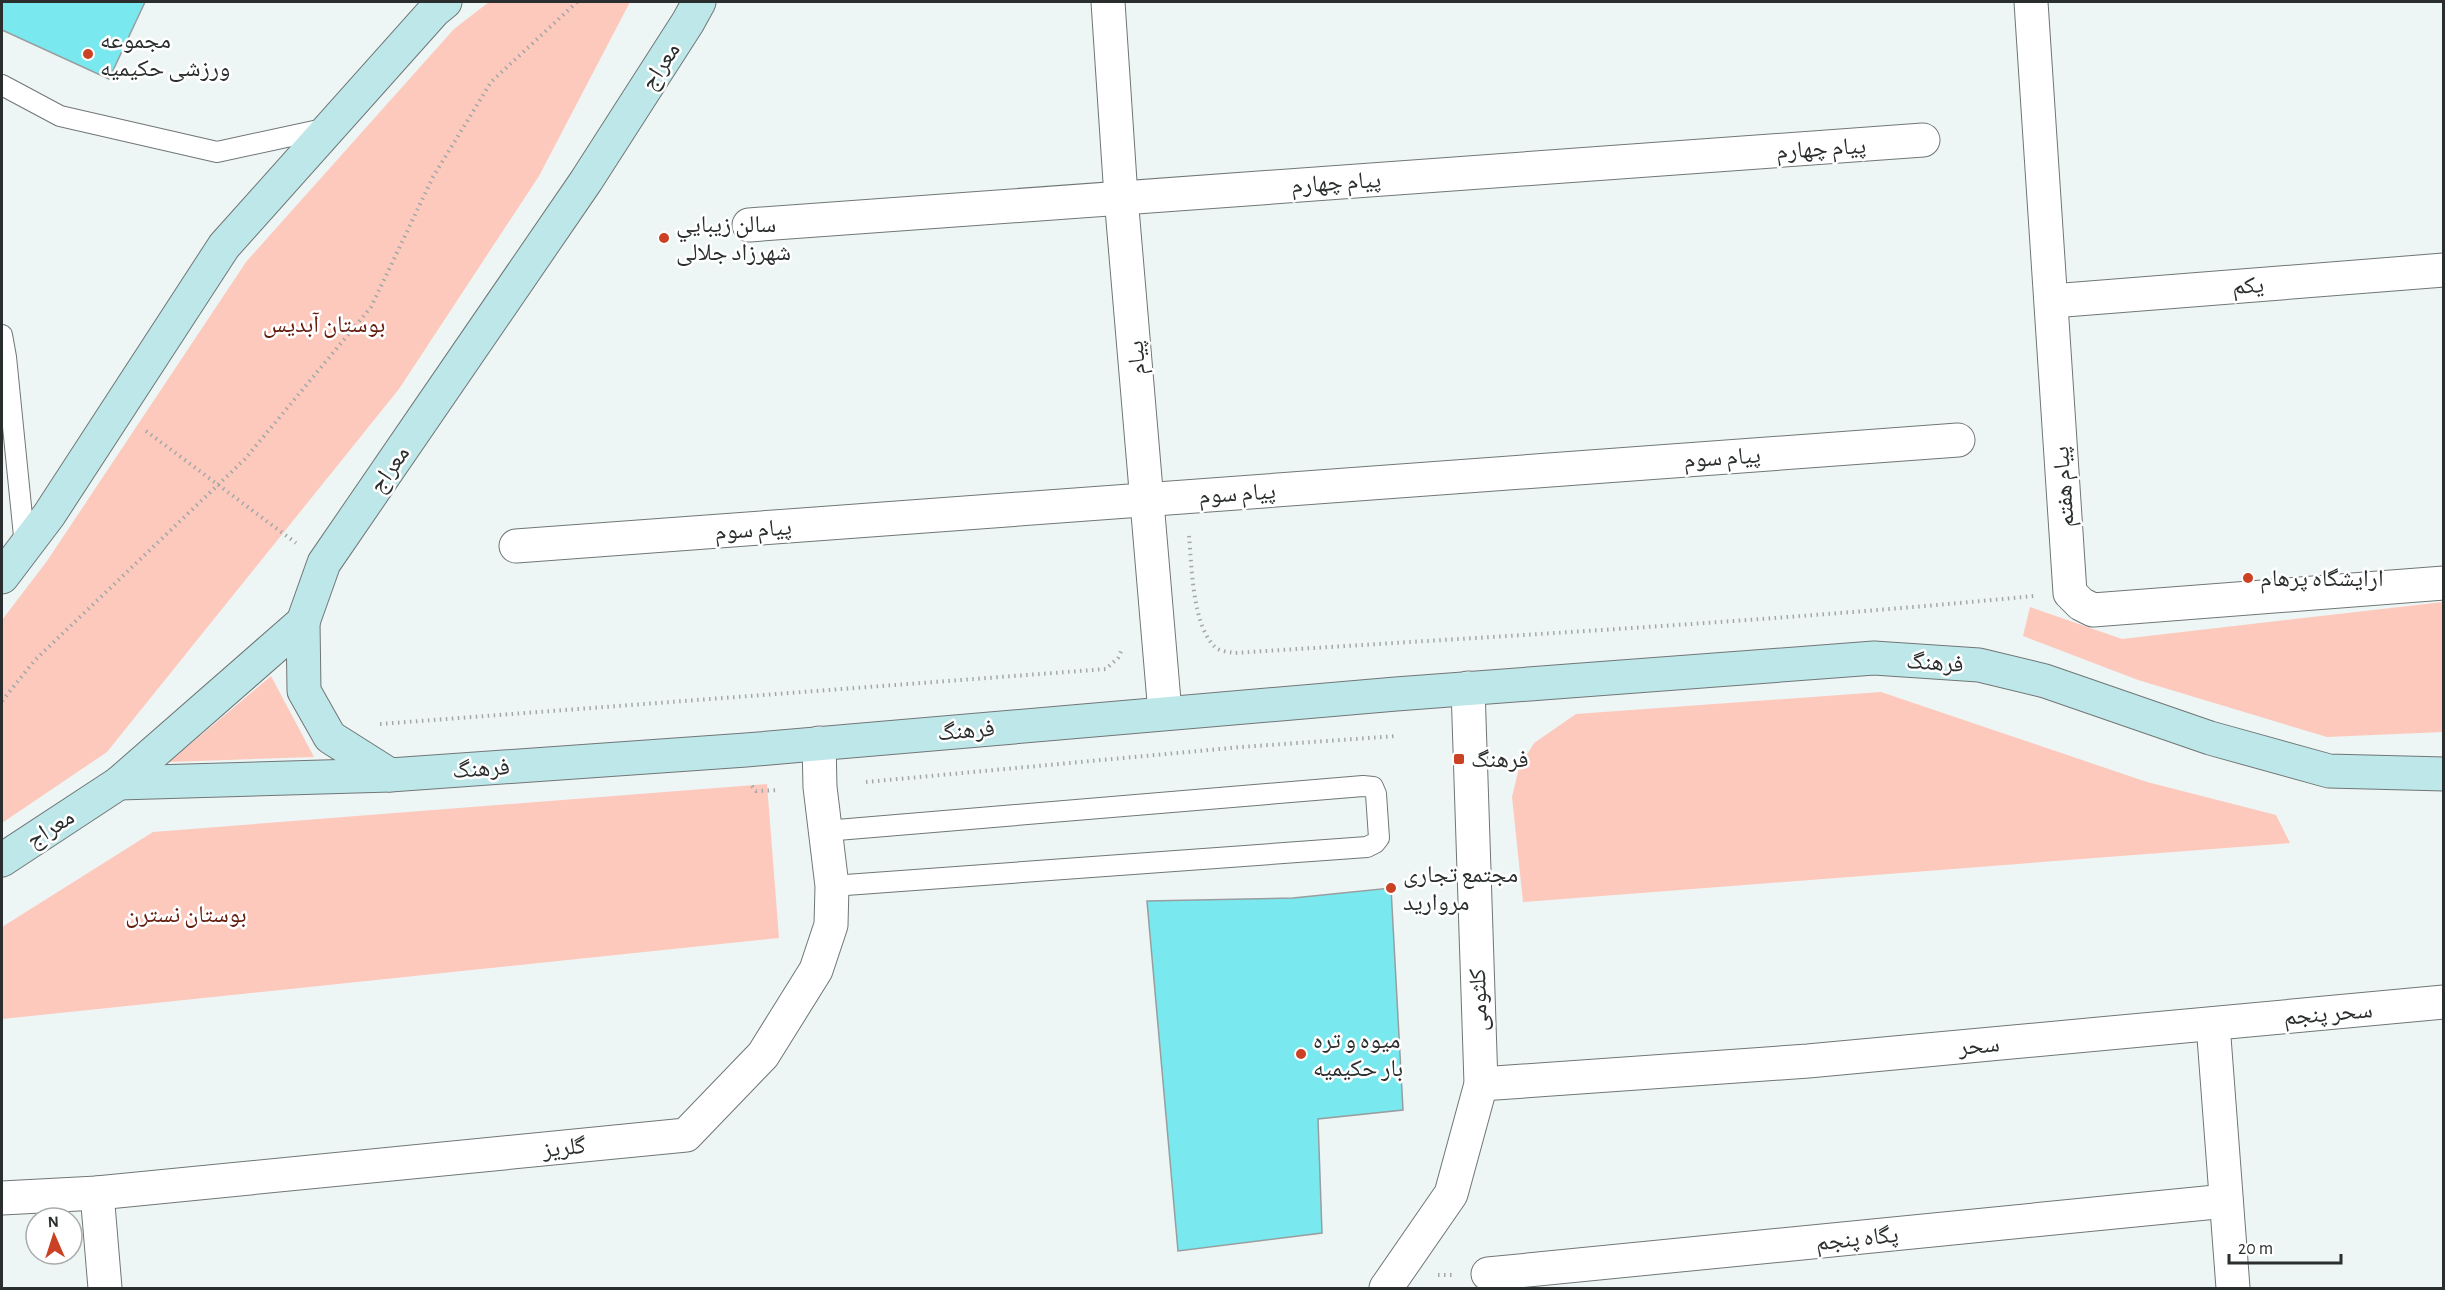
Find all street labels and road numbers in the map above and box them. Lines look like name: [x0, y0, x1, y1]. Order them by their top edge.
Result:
street label: معراج: [637, 38, 687, 96]
street label: پیام چهارم: [1775, 134, 1867, 167]
street label: پیام چهارم: [1290, 168, 1382, 201]
street label: یکم: [2231, 273, 2265, 302]
street label: پیام: [1124, 339, 1153, 376]
street label: معراج: [365, 442, 416, 499]
street label: پیام سوم: [1683, 443, 1762, 476]
street label: پیام هفتم: [2049, 445, 2082, 528]
street label: پیام سوم: [1198, 479, 1277, 512]
street label: پیام سوم: [714, 515, 793, 548]
street label: فرهنگ: [1905, 649, 1965, 677]
street label: فرهنگ: [936, 717, 996, 745]
street label: فرهنگ: [451, 755, 511, 783]
street label: معراج: [22, 805, 80, 855]
street label: کلثومی: [1466, 968, 1493, 1032]
street label: سحر پنجم: [2283, 998, 2374, 1033]
street label: سحر: [1956, 1032, 2001, 1060]
street label: گلریز: [540, 1134, 587, 1163]
street label: پگاه پنجم: [1815, 1223, 1900, 1258]

